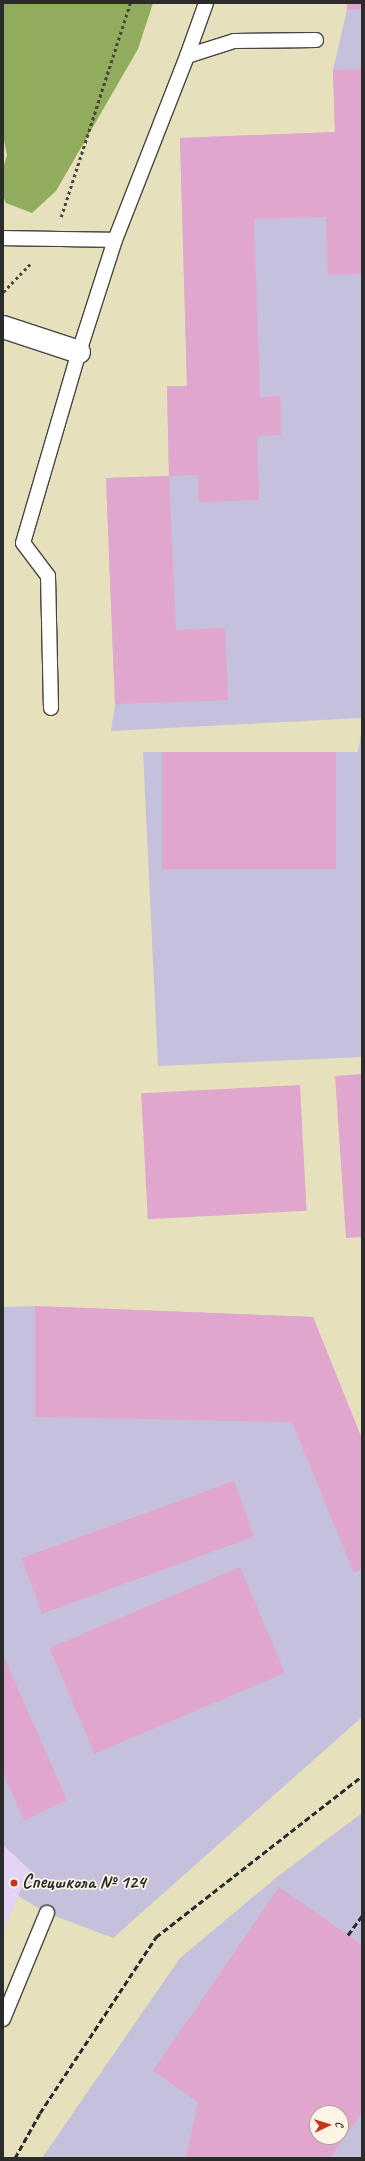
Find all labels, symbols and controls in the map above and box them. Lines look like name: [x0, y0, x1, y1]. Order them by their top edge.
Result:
place label: Спецшкола № 124: [22, 1872, 146, 1894]
marker: Спецшкола № 124: [9, 1878, 19, 1888]
north arrow: [309, 2105, 349, 2145]
text: С: [333, 2121, 347, 2127]

